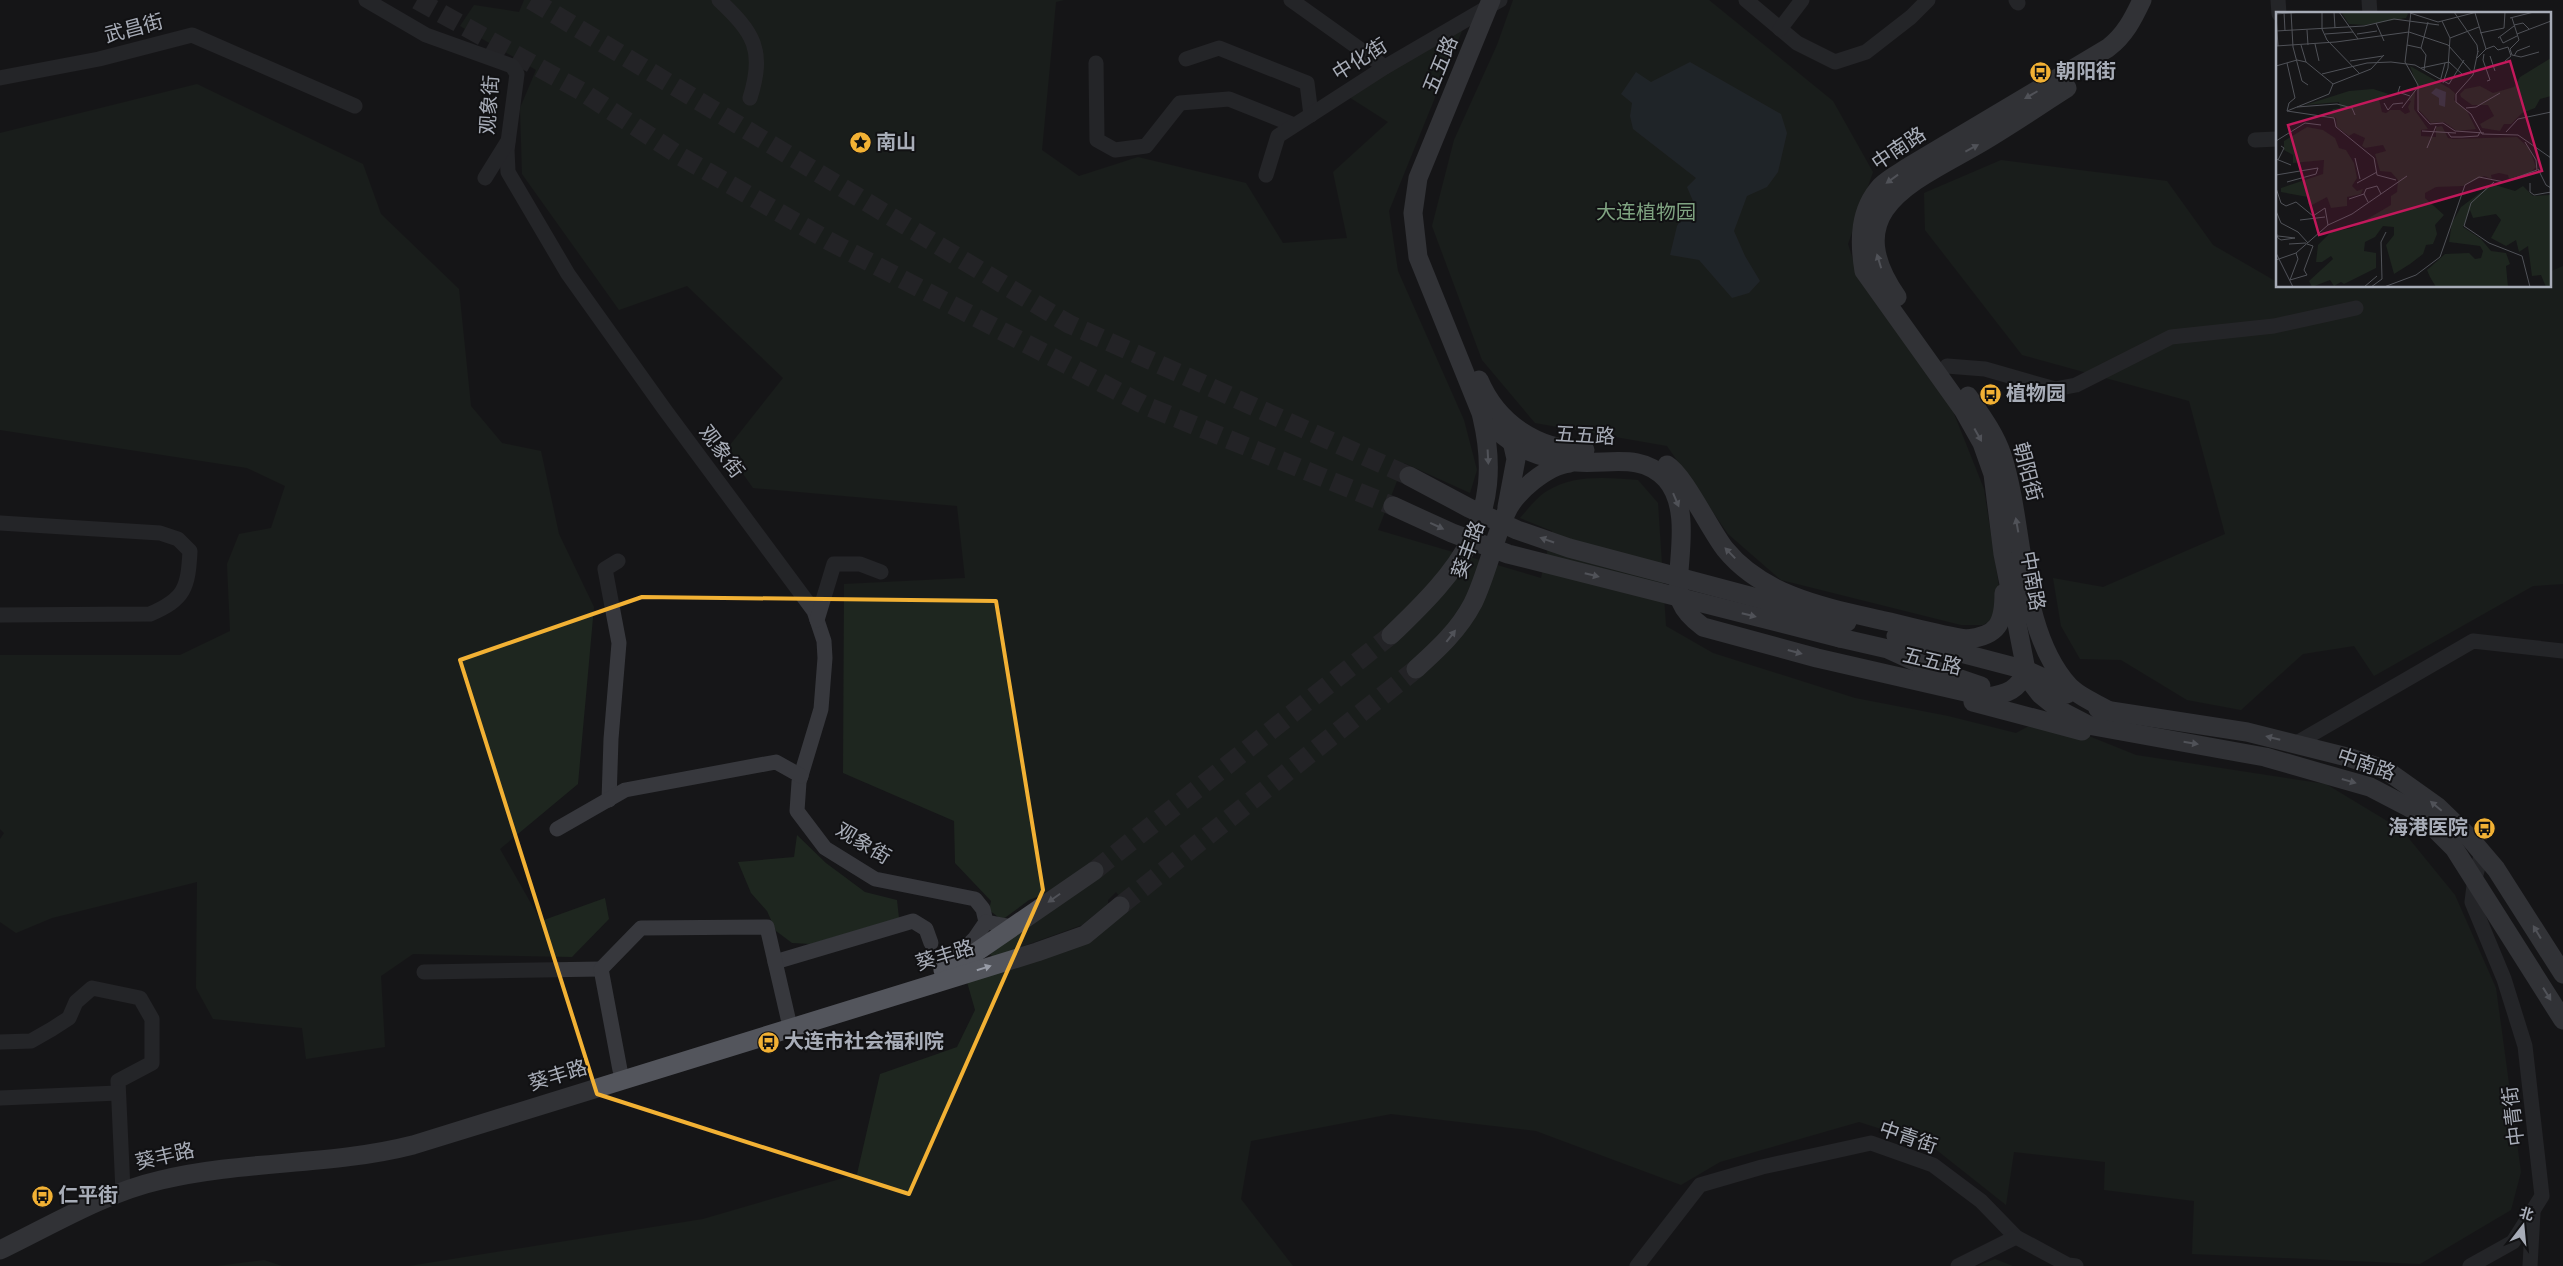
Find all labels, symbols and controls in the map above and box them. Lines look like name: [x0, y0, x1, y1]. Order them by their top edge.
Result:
street label: 武昌街: [102, 11, 166, 46]
inset map: [2276, 12, 2550, 288]
street label: 五五路: [1420, 33, 1462, 97]
street label: 中化街: [1328, 34, 1391, 84]
bus stop icon: 朝阳街: [2028, 60, 2052, 84]
place label: 朝阳街: [2056, 60, 2116, 82]
street label: 观象街: [477, 74, 502, 136]
one-way arrow: [2024, 90, 2037, 99]
street label: 中南路: [1868, 123, 1929, 174]
place icon: 南山: [848, 131, 872, 155]
place label: 南山: [876, 132, 916, 153]
one-way arrow: [1965, 143, 1979, 152]
one-way arrow: [1885, 174, 1899, 184]
park label: 大连植物园: [1596, 201, 1696, 223]
one-way arrow: [1874, 254, 1882, 269]
bus stop icon: 植物园: [1978, 382, 2002, 406]
place label: 植物园: [2006, 382, 2066, 404]
street label: 观象街: [695, 421, 748, 482]
street label: 五五路: [1555, 423, 1616, 448]
one-way arrow: [1973, 429, 1982, 442]
street label: 朝阳街: [2010, 440, 2045, 504]
one-way arrow: [1484, 450, 1492, 466]
one-way arrow: [1672, 493, 1680, 508]
one-way arrow: [2013, 517, 2021, 533]
street label: 葵丰路: [1448, 518, 1489, 582]
one-way arrow: [1430, 523, 1444, 531]
one-way arrow: [1539, 536, 1554, 543]
one-way arrow: [1724, 547, 1736, 559]
street label: 中南路: [2017, 550, 2048, 612]
one-way arrow: [1584, 571, 1599, 579]
one-way arrow: [1742, 611, 1757, 619]
one-way arrow: [1446, 630, 1457, 643]
street label: 五五路: [1901, 645, 1964, 678]
one-way arrow: [1787, 648, 1803, 656]
one-way arrow: [2265, 734, 2280, 742]
one-way arrow: [2183, 740, 2199, 748]
street label: 中南路: [2334, 745, 2398, 784]
one-way arrow: [2342, 777, 2357, 785]
one-way arrow: [2431, 800, 2443, 812]
place label: 海港医院: [2388, 816, 2468, 838]
bus stop icon: 海港医院: [2472, 816, 2496, 840]
street label: 观象街: [832, 819, 894, 868]
one-way arrow: [1047, 893, 1061, 903]
one-way arrow: [2533, 926, 2542, 939]
street label: 葵丰路: [913, 937, 977, 974]
one-way arrow: [977, 963, 992, 971]
one-way arrow: [2542, 987, 2552, 1001]
bus stop icon: 大连市社会福利院: [756, 1030, 780, 1054]
place label: 大连市社会福利院: [784, 1030, 944, 1052]
street label: 葵丰路: [526, 1057, 590, 1094]
street label: 中青街: [2499, 1085, 2528, 1147]
street label: 中青街: [1876, 1118, 1940, 1157]
street label: 葵丰路: [133, 1140, 196, 1173]
bus stop icon: 仁平街: [30, 1184, 54, 1208]
place label: 仁平街: [58, 1184, 118, 1206]
north arrow: [2498, 1201, 2548, 1251]
text: 北: [2518, 1205, 2535, 1223]

